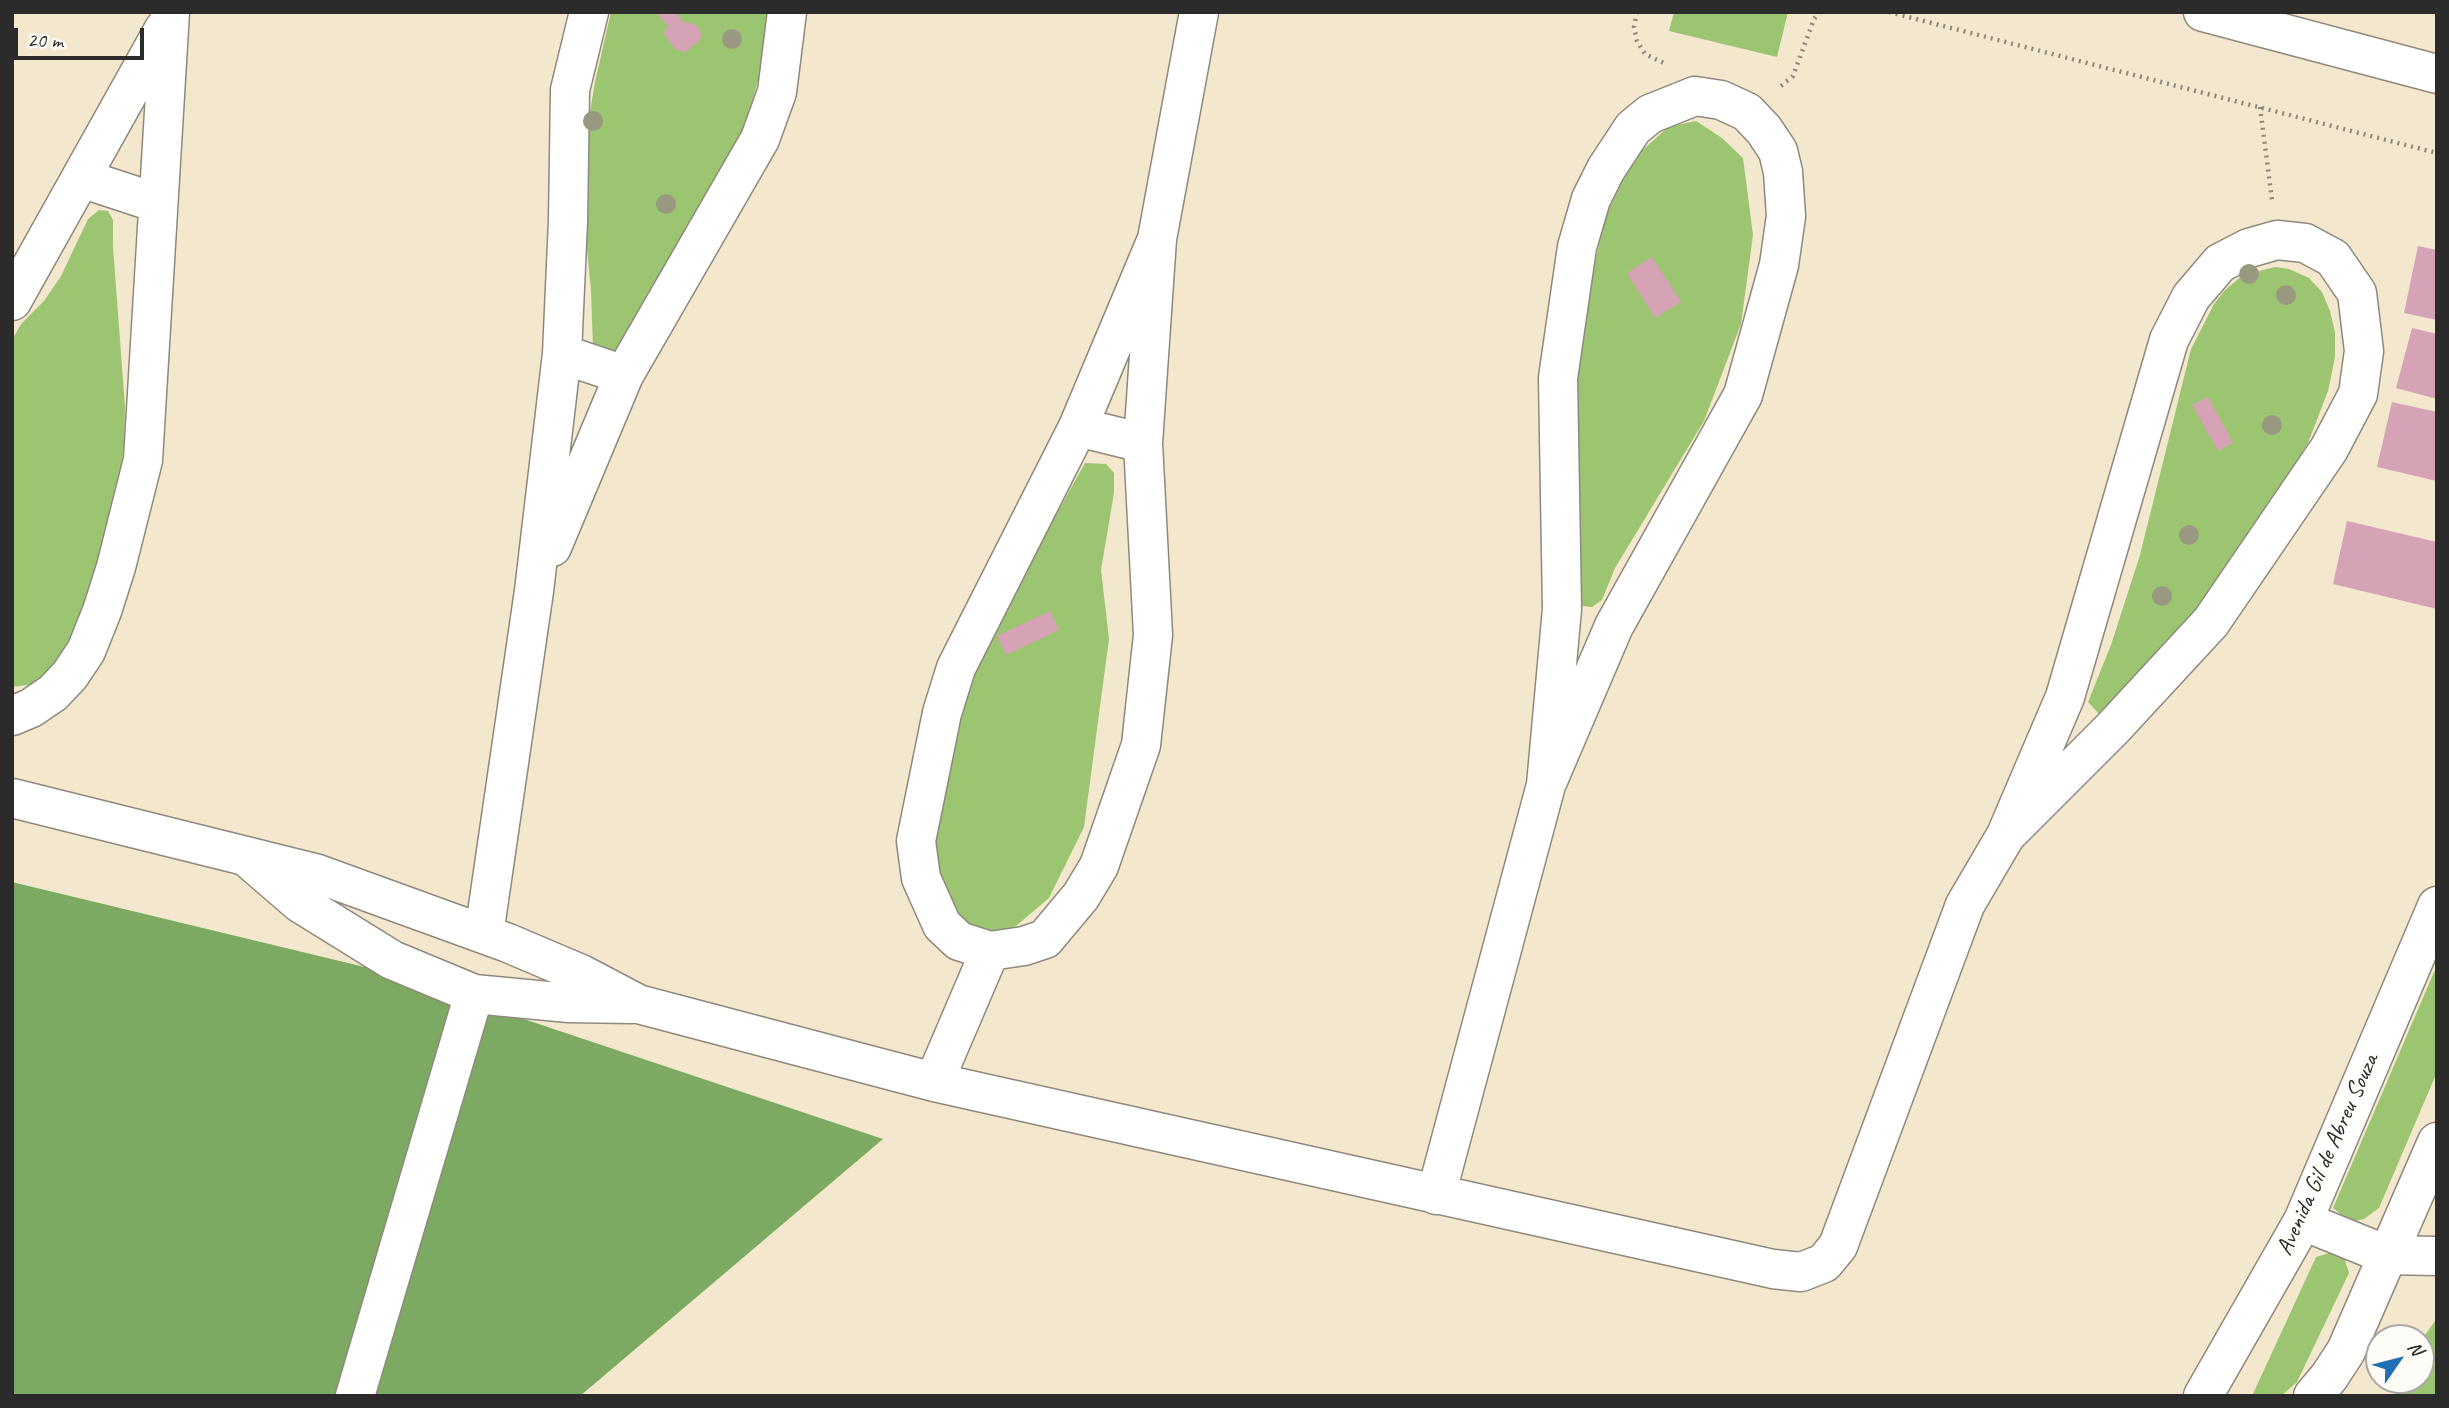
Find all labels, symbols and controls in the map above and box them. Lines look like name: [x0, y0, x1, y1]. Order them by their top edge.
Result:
scale bar: [18, 14, 147, 58]
text: 20 m: [27, 27, 63, 53]
street label: Avenida Gil de Abreu Souza: [2271, 1050, 2385, 1260]
north arrow: [2365, 1324, 2435, 1394]
text: N: [2402, 1336, 2429, 1360]

